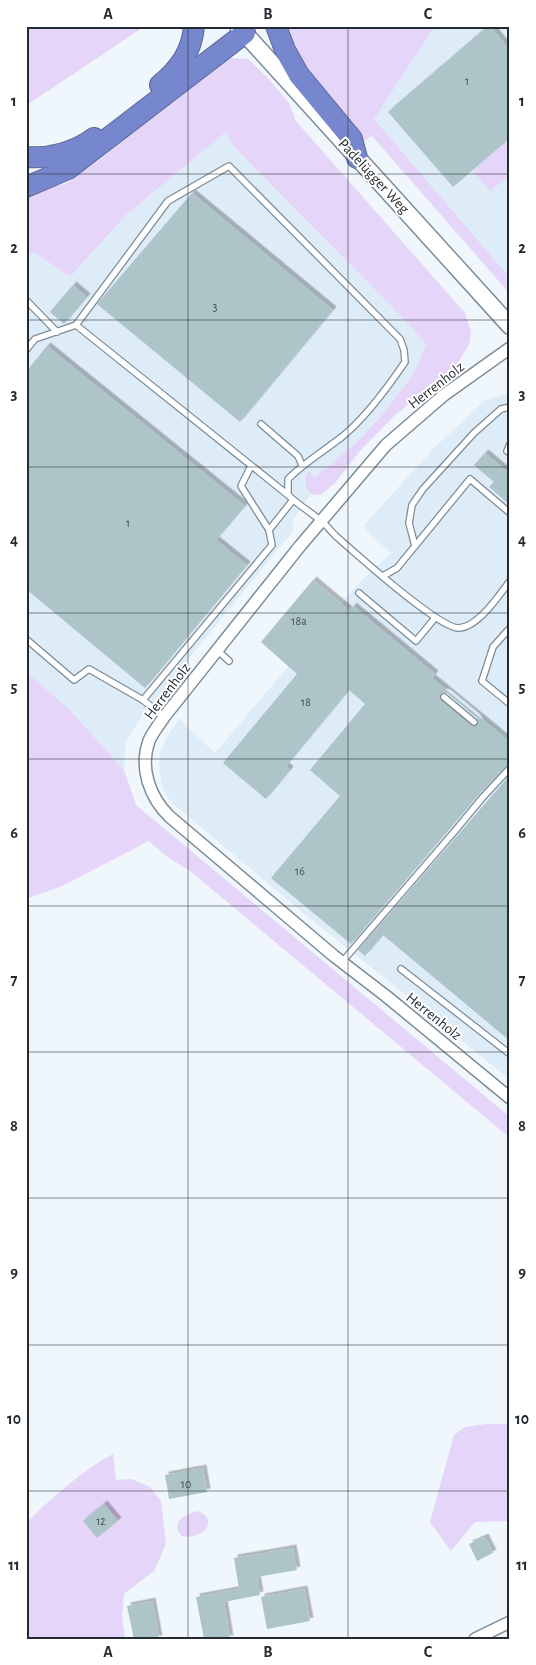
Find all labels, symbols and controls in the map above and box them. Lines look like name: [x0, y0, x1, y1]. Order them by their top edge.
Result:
text: A: [103, 6, 113, 22]
text: B: [263, 6, 273, 22]
text: C: [424, 6, 433, 22]
house number: 1: [465, 75, 469, 87]
text: 1: [11, 93, 17, 109]
text: 1: [519, 93, 525, 109]
street label: Padelügger Weg: [335, 136, 412, 217]
text: 2: [10, 240, 18, 256]
text: 2: [518, 240, 526, 256]
house number: 3: [213, 301, 218, 313]
street label: Herrenholz: [406, 359, 467, 412]
text: 3: [11, 386, 18, 402]
text: 3: [519, 386, 526, 402]
house number: 1: [126, 517, 130, 529]
text: 4: [10, 532, 18, 548]
text: 4: [518, 532, 526, 548]
house number: 18a: [291, 615, 307, 627]
street label: Herrenholz: [141, 660, 193, 722]
text: 5: [11, 679, 18, 695]
text: 5: [519, 679, 526, 695]
house number: 18: [301, 696, 311, 708]
text: 6: [10, 825, 18, 841]
text: 6: [518, 825, 526, 841]
house number: 16: [295, 865, 305, 877]
text: 7: [11, 972, 18, 988]
text: 7: [519, 972, 526, 988]
street label: Herrenholz: [403, 990, 464, 1043]
text: 8: [10, 1118, 18, 1134]
text: 8: [518, 1118, 526, 1134]
text: 9: [10, 1264, 18, 1280]
text: 9: [518, 1264, 526, 1280]
text: 10: [7, 1411, 21, 1427]
text: 10: [515, 1411, 529, 1427]
house number: 10: [181, 1478, 191, 1490]
house number: 12: [96, 1515, 106, 1527]
text: 11: [8, 1557, 20, 1573]
text: 11: [516, 1557, 528, 1573]
text: A: [103, 1644, 113, 1660]
text: B: [263, 1644, 273, 1660]
text: C: [424, 1644, 433, 1660]

